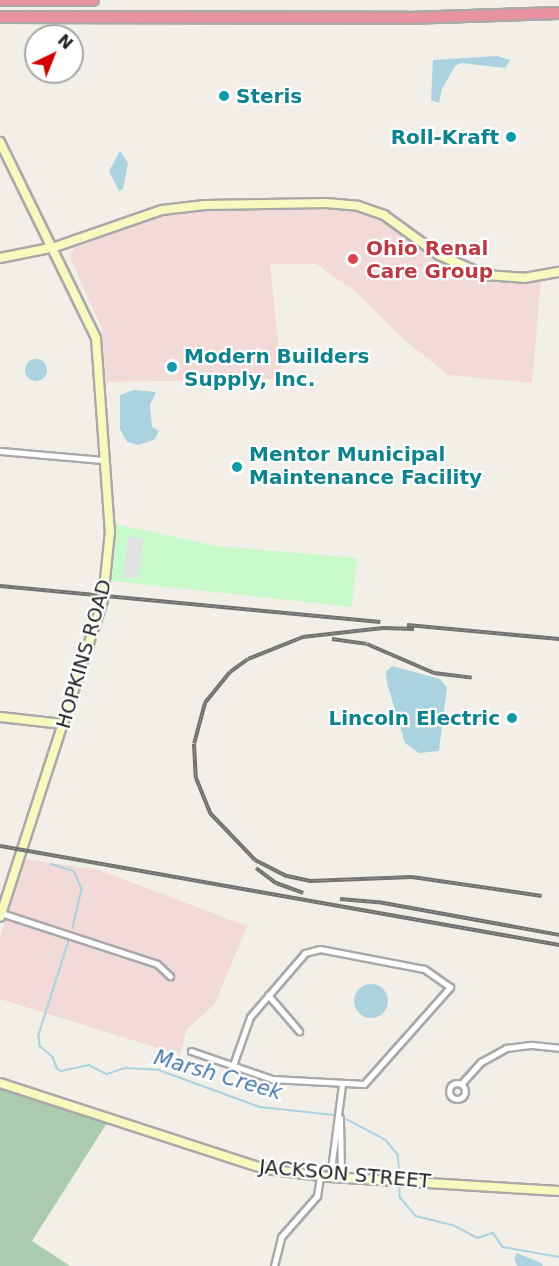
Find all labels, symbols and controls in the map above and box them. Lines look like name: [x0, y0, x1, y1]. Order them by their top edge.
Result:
north arrow: [24, 24, 84, 84]
text: N: [54, 30, 77, 53]
place label: Steris: [236, 84, 302, 108]
marker: Steris: [217, 89, 231, 103]
place label: Roll-Kraft: [391, 125, 499, 149]
marker: Roll-Kraft: [504, 130, 518, 144]
place label: Ohio Renal Care Group: [366, 236, 493, 283]
marker: Ohio Renal Care Group: [344, 250, 362, 268]
place label: Modern Builders Supply, Inc.: [184, 344, 369, 391]
marker: Modern Builders Supply, Inc.: [165, 360, 179, 374]
place label: Mentor Municipal Maintenance Facility: [249, 443, 482, 490]
marker: Mentor Municipal Maintenance Facility: [230, 460, 244, 474]
street label: HOPKINS ROAD: [51, 577, 117, 731]
place label: Lincoln Electric: [328, 706, 500, 730]
marker: Lincoln Electric: [505, 711, 519, 725]
water label: Marsh Creek: [151, 1045, 285, 1105]
street label: JACKSON STREET: [258, 1155, 432, 1193]

